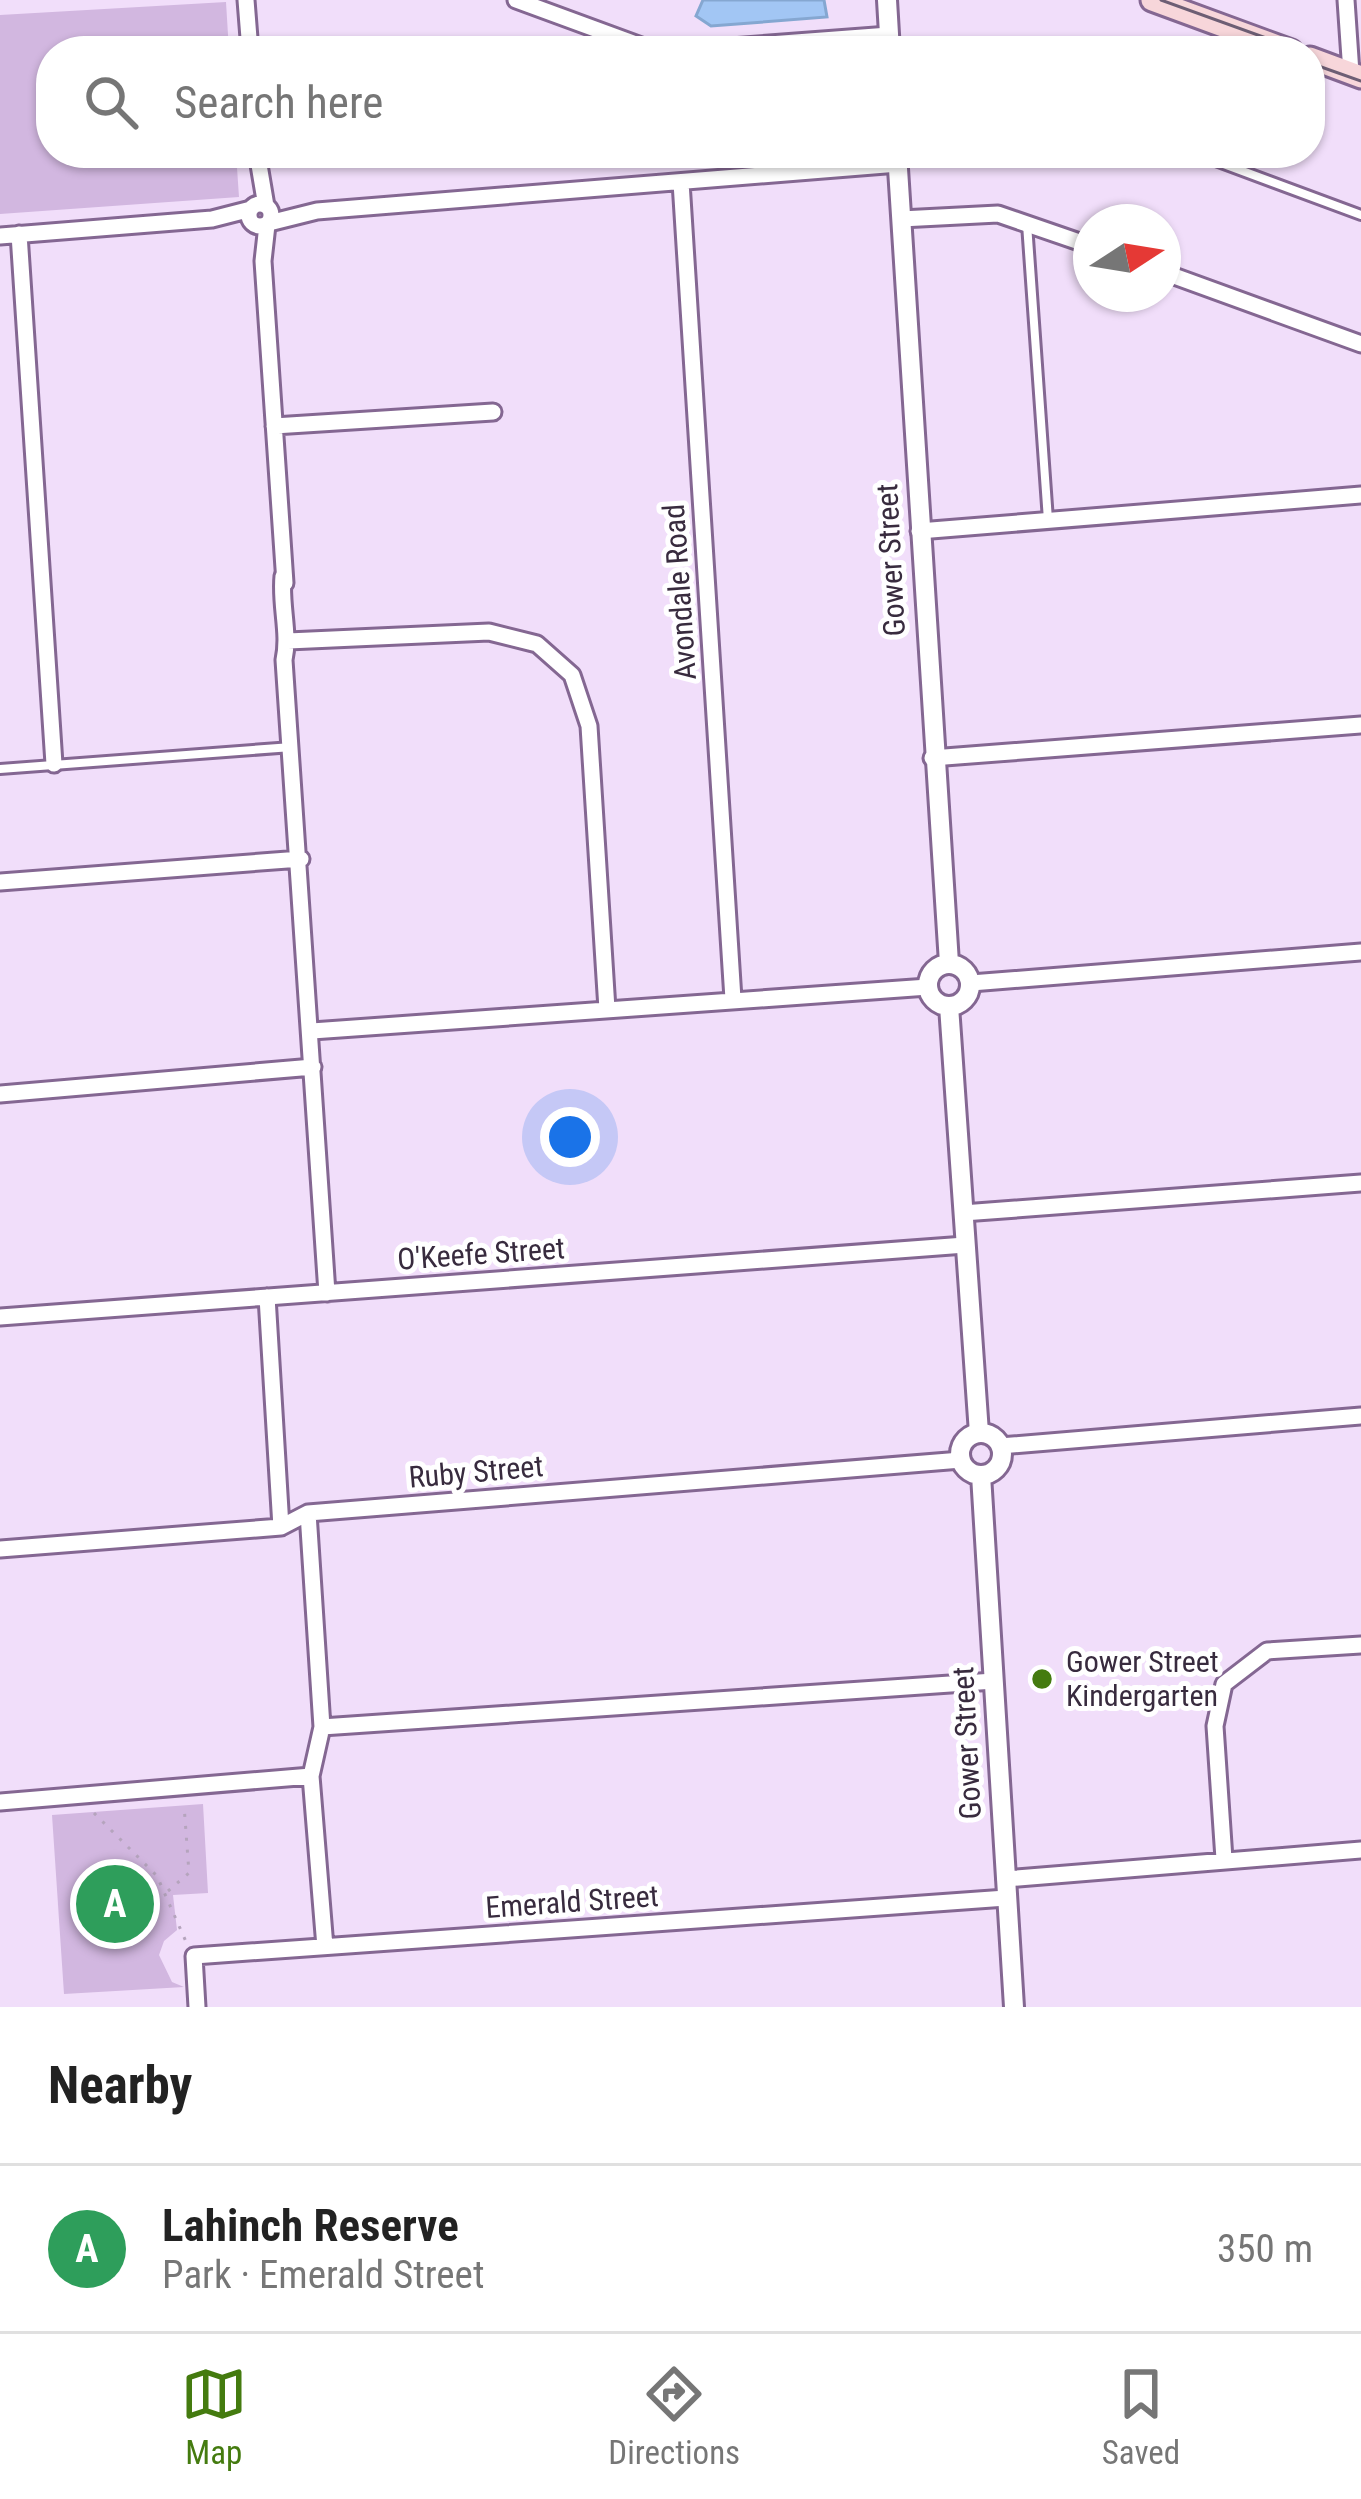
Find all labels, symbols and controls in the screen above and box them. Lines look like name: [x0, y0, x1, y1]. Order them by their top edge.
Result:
search box: [36, 36, 1325, 168]
icon: search: [78, 69, 144, 135]
text: Search here: [174, 76, 383, 129]
north arrow: [1073, 204, 1181, 312]
street label: Gower Street: [869, 483, 912, 637]
street label: Avondale Road: [656, 503, 703, 681]
your location: [540, 1107, 600, 1167]
street label: O'Keefe Street: [396, 1230, 566, 1277]
street label: Ruby Street: [407, 1448, 545, 1495]
place label: Gower Street Kindergarten: [1066, 1644, 1219, 1713]
street label: Gower Street: [945, 1666, 988, 1820]
marker: Gower Street Kindergarten: [1029, 1666, 1055, 1692]
pin: A: [76, 1859, 154, 1949]
street label: Emerald Street: [484, 1878, 660, 1925]
text: Nearby: [48, 2056, 192, 2115]
text: Lahinch Reserve: [162, 2199, 459, 2252]
text: A: [75, 2226, 99, 2272]
text: 350 m: [1217, 2226, 1313, 2272]
text: Park · Emerald Street: [162, 2252, 484, 2298]
tab: Map: [181, 2361, 247, 2472]
tab: Directions: [608, 2361, 740, 2472]
tab: Saved: [1102, 2361, 1180, 2472]

